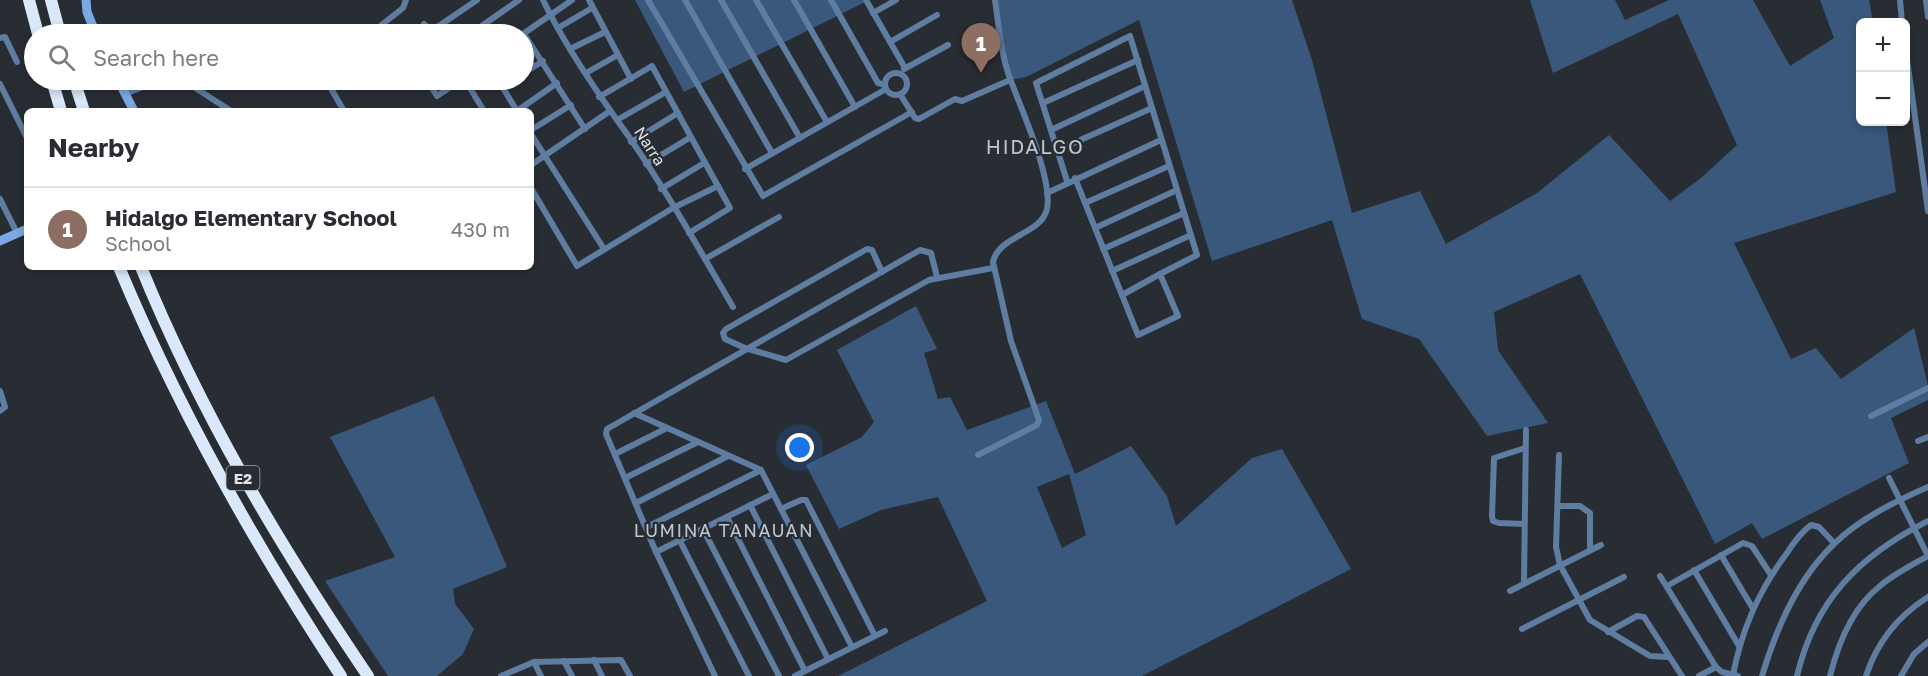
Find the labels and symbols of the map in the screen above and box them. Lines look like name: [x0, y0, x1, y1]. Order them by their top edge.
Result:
pin: 1: [962, 23, 1000, 73]
street label: Narra: [630, 123, 670, 169]
district label: HIDALGO: [986, 134, 1084, 158]
your location: [785, 433, 814, 462]
road number: E2: [226, 466, 260, 490]
district label: LUMINA TANAUAN: [634, 519, 814, 541]

